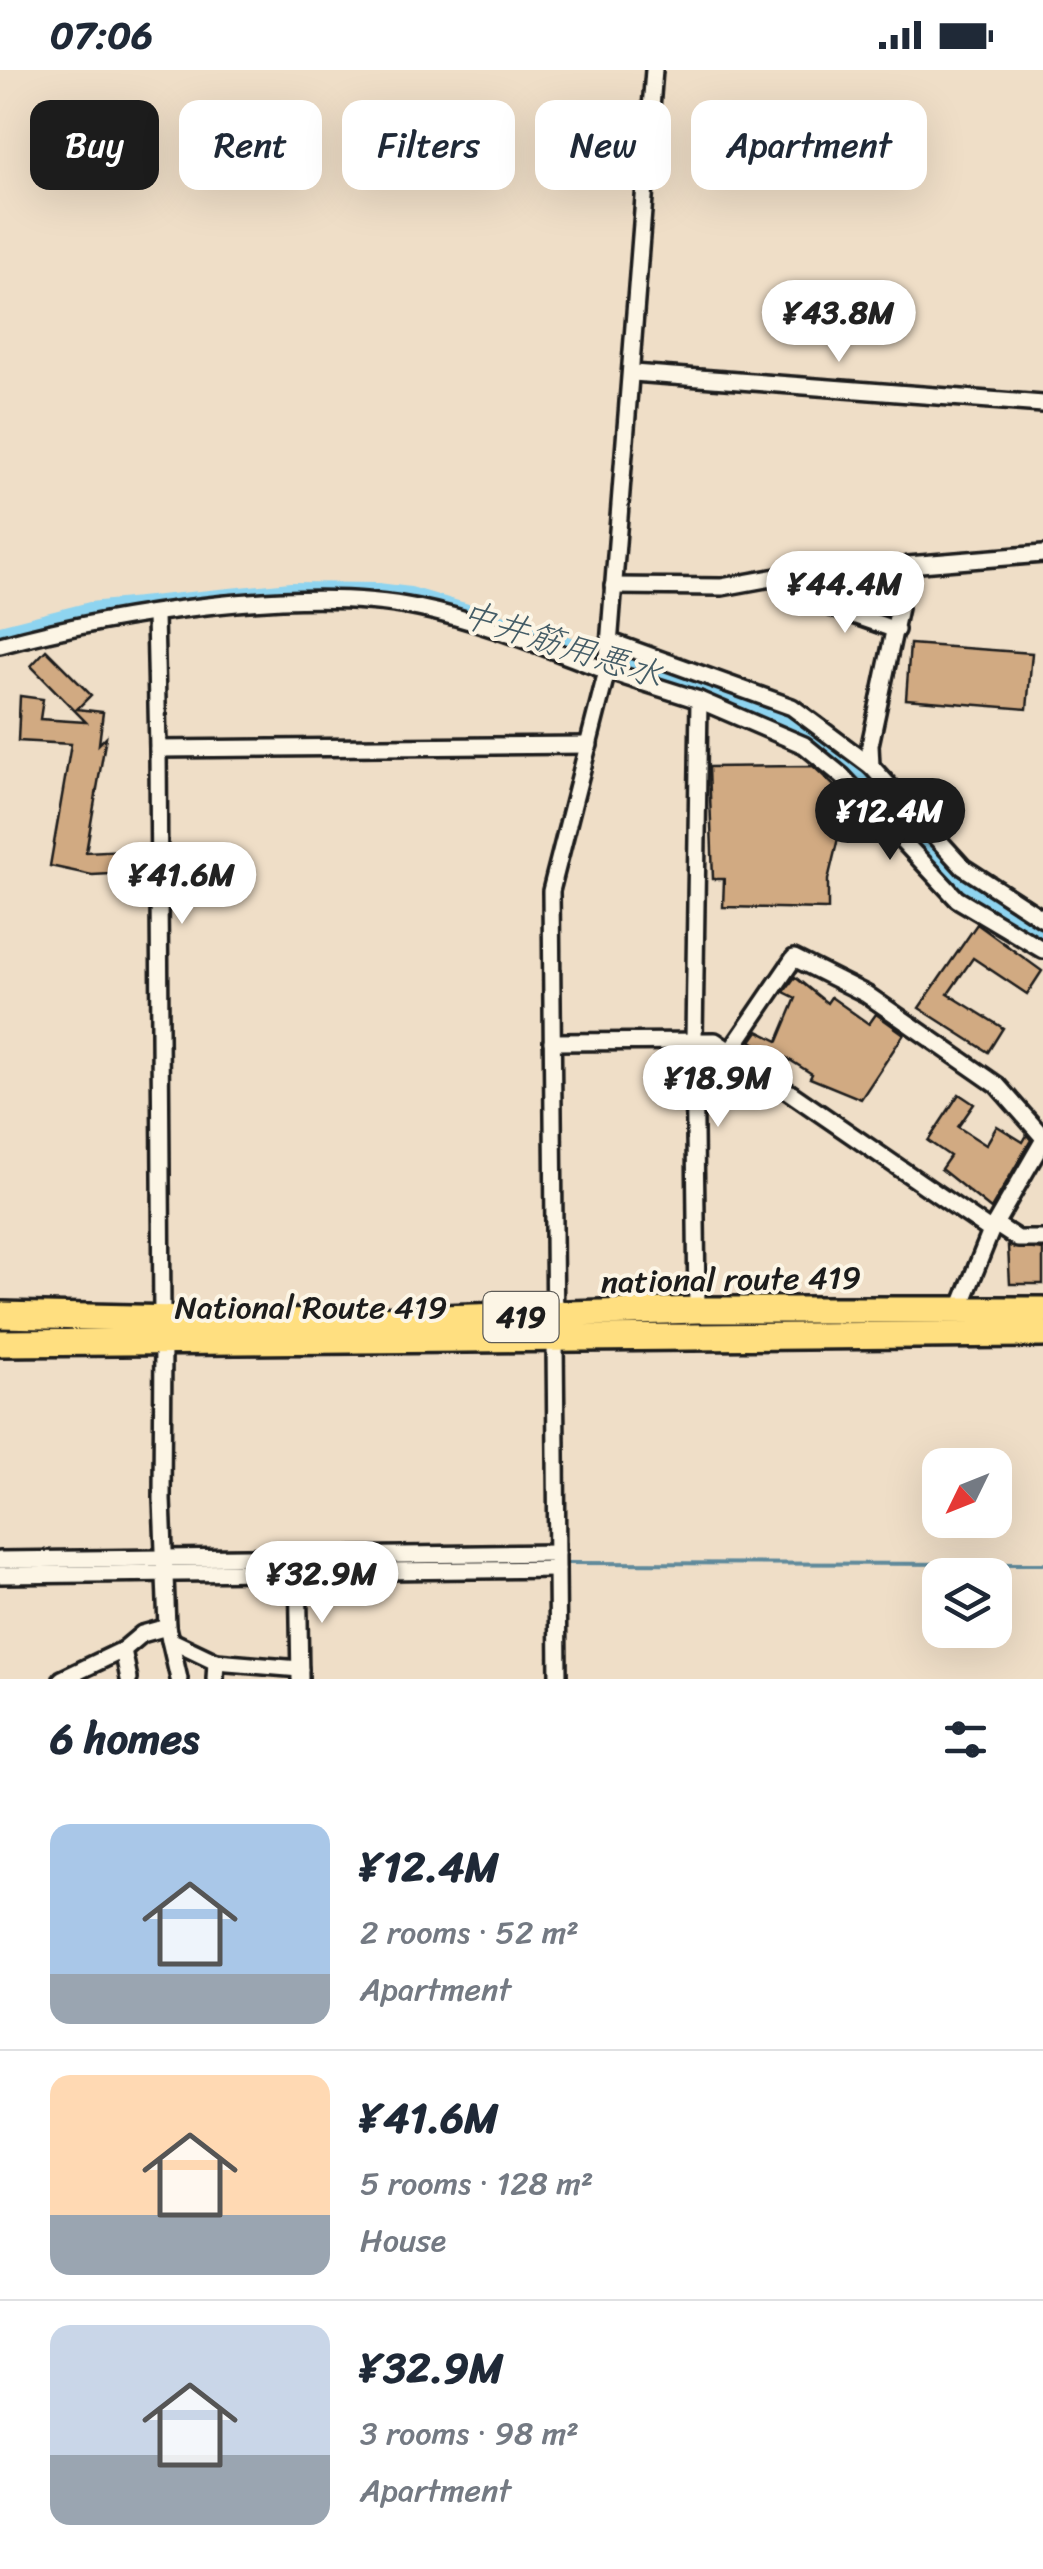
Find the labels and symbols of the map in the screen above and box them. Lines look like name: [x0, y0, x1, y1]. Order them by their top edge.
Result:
pin: ¥43.8M: [758, 280, 920, 365]
pin: ¥44.4M: [764, 551, 926, 636]
water label: 中井筋用悪水: [453, 582, 671, 706]
pin: ¥12.4M: [809, 778, 971, 863]
pin: ¥41.6M: [101, 842, 263, 927]
pin: ¥18.9M: [637, 1045, 799, 1130]
street label: national route 419: [600, 1249, 862, 1311]
street label: National Route 419: [175, 1279, 447, 1336]
road number: 419: [484, 1292, 558, 1342]
north arrow: [922, 1448, 1012, 1538]
pin: ¥32.9M: [241, 1541, 403, 1626]

